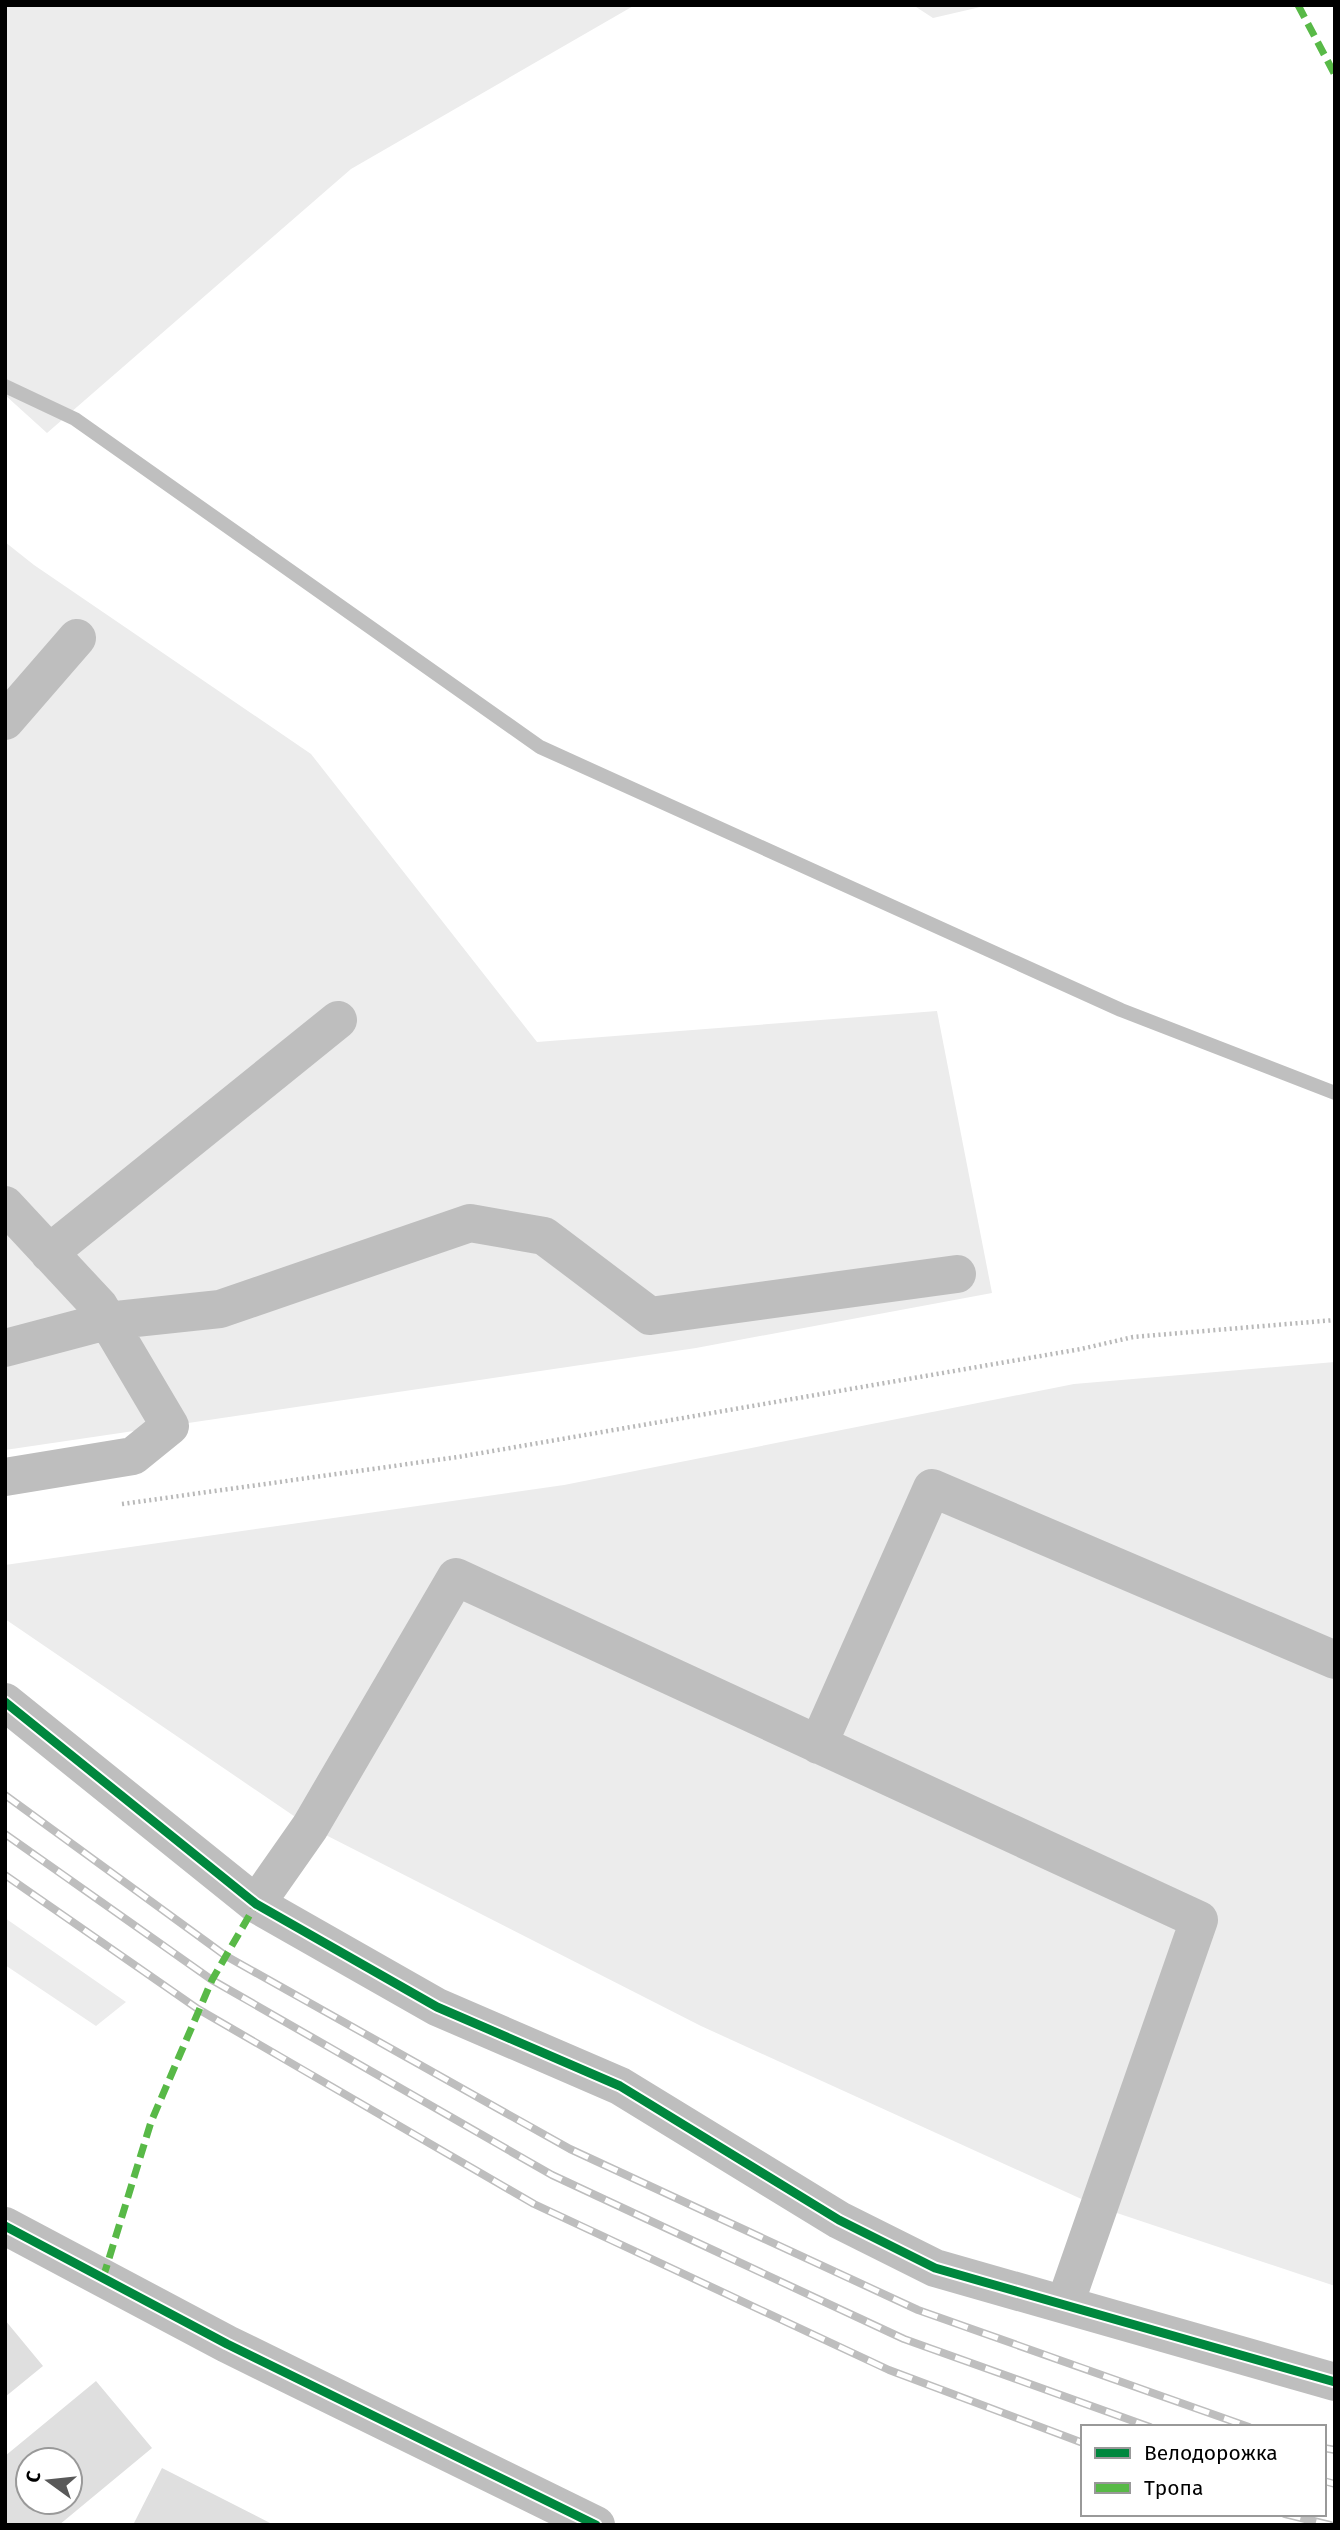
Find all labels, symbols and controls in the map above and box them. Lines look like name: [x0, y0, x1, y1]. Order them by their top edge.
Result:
legend: [1081, 2425, 1326, 2516]
text: Велодорожка: [1144, 2440, 1278, 2466]
north arrow: [14, 2446, 84, 2516]
text: С: [21, 2468, 46, 2485]
text: Тропа: [1144, 2475, 1203, 2501]

